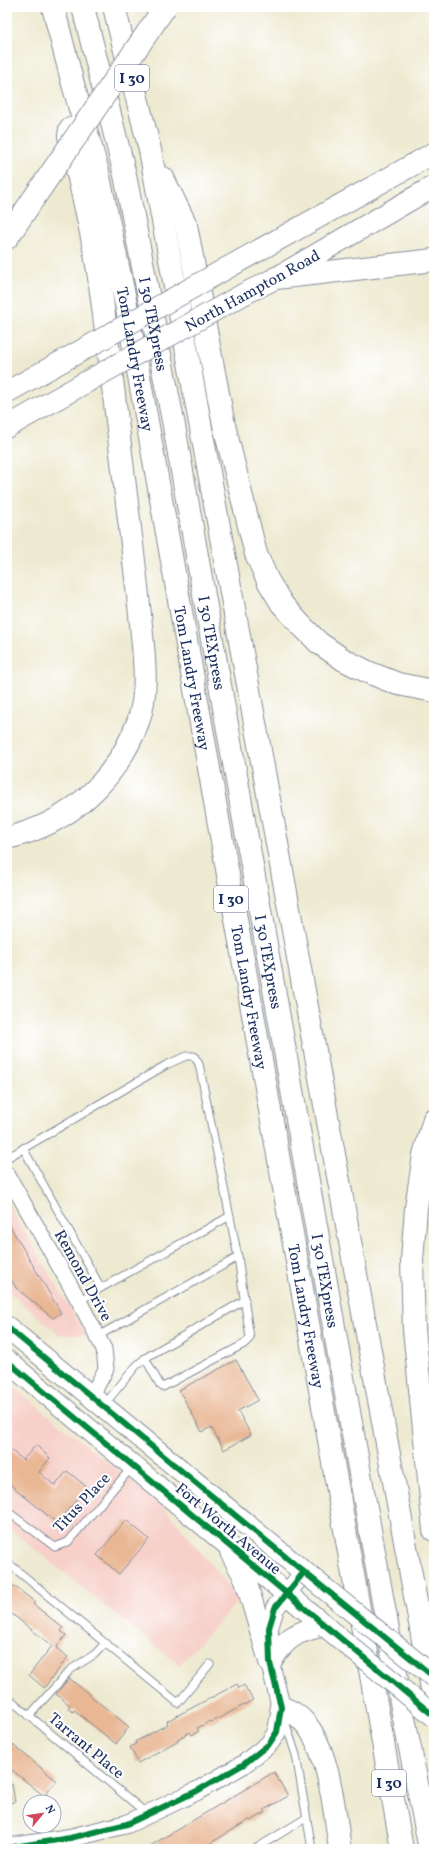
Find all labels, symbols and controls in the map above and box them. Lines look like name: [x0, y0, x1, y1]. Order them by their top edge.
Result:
road number: I 30: [115, 65, 149, 91]
street label: North Hampton Road: [181, 245, 325, 338]
street label: I 30 TEXpress: [132, 275, 172, 374]
street label: Tom Landry Freeway: [110, 285, 158, 434]
street label: I 30 TEXpress: [191, 594, 230, 692]
street label: Tom Landry Freeway: [167, 604, 215, 753]
road number: I 30: [214, 886, 248, 912]
street label: I 30 TEXpress: [248, 913, 286, 1011]
street label: Tom Landry Freeway: [224, 923, 272, 1072]
street label: Remond Drive: [48, 1226, 117, 1326]
street label: I 30 TEXpress: [305, 1232, 343, 1330]
street label: Tom Landry Freeway: [281, 1242, 329, 1391]
street label: Titus Place: [49, 1468, 116, 1538]
street label: Fort Worth Avenue: [170, 1479, 285, 1581]
street label: Tarrant Place: [43, 1708, 128, 1785]
road number: I 30: [372, 1770, 406, 1796]
north arrow: [22, 1794, 62, 1834]
text: N: [41, 1803, 58, 1817]

